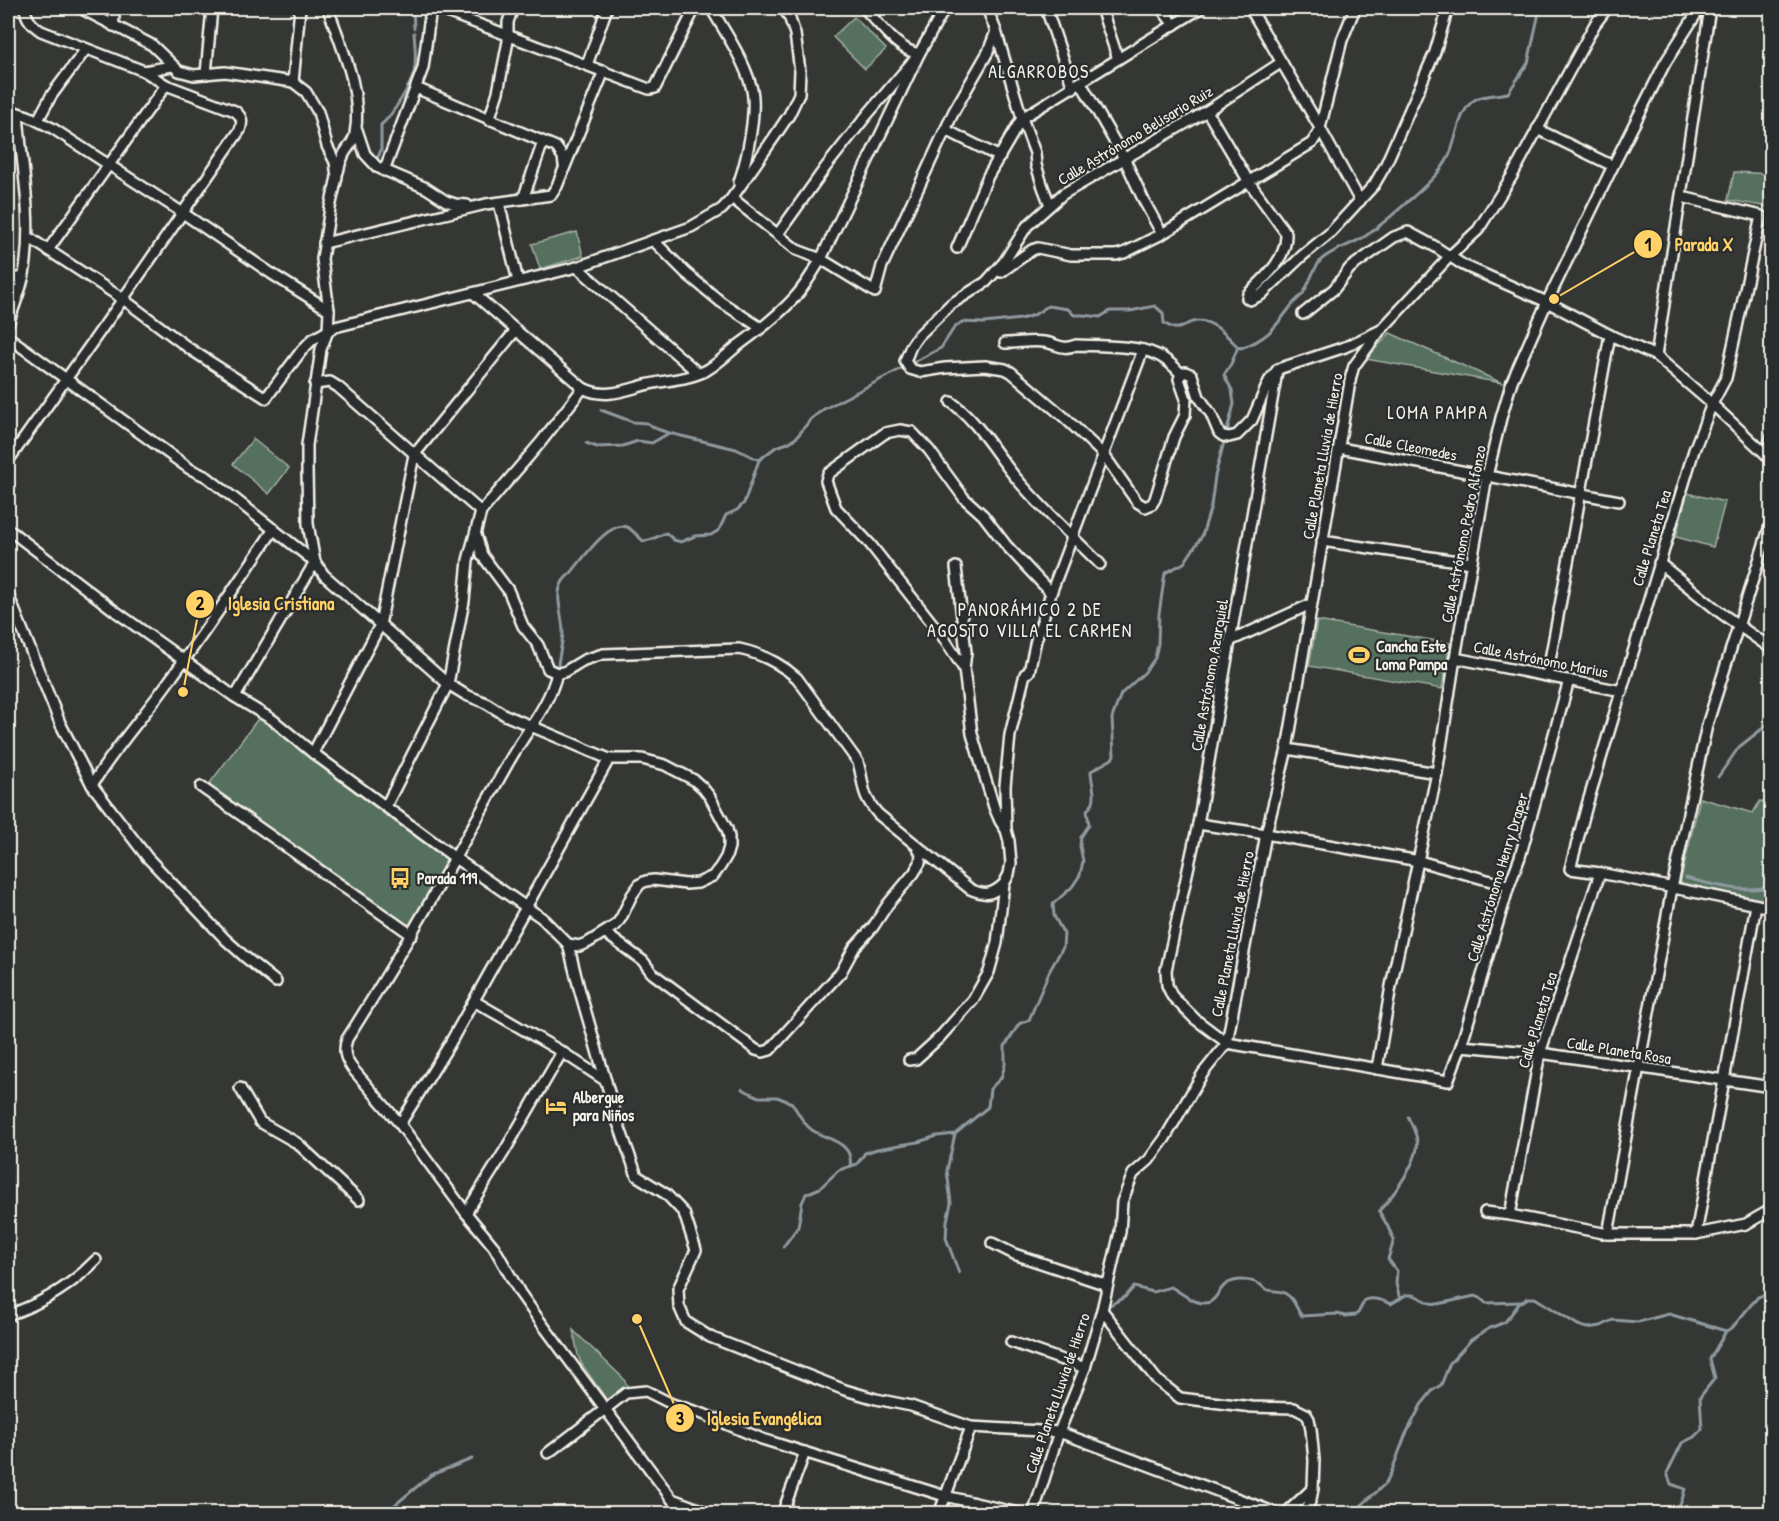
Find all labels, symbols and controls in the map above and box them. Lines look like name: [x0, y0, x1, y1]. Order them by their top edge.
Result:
district label: ALGARROBOS: [988, 59, 1090, 84]
street label: Calle Astrónomo Belisario Ruiz: [1053, 80, 1217, 190]
callout: Parada X: [1633, 226, 1746, 262]
text: 1: [1645, 232, 1652, 257]
text: Parada X: [1675, 232, 1734, 257]
street label: Calle Planeta Lluvia de Hierro: [1297, 371, 1348, 541]
district label: LOMA PAMPA: [1388, 400, 1488, 425]
street label: Calle Cleomedes: [1363, 426, 1459, 466]
street label: Calle Astrónomo Pedro Alfonzo: [1435, 443, 1491, 625]
street label: Calle Planeta Tea: [1626, 487, 1676, 589]
callout: Iglesia Cristiana: [185, 586, 346, 622]
text: 2: [196, 591, 205, 616]
text: Iglesia Cristiana: [228, 591, 335, 617]
district label: PANORÁMICO 2 DE AGOSTO VILLA EL CARMEN: [927, 597, 1133, 643]
street label: Calle Astrónomo Azarquiel: [1185, 597, 1233, 753]
place label: Cancha Este Loma Pampa: [1376, 635, 1448, 676]
street label: Calle Astrónomo Marius: [1472, 635, 1610, 683]
sports icon: Cancha Este Loma Pampa: [1347, 643, 1371, 667]
street label: Calle Astrónomo Henry Draper: [1461, 790, 1533, 964]
street label: Calle Planeta Lluvia de Hierro: [1205, 849, 1259, 1019]
bus stop icon: Parada 119: [388, 866, 412, 890]
place label: Parada 119: [417, 867, 477, 889]
street label: Calle Planeta Tea: [1512, 969, 1562, 1071]
street label: Calle Planeta Rosa: [1565, 1031, 1673, 1069]
place label: Albergue para Niños: [573, 1086, 635, 1127]
hotel icon: Albergue para Niños: [544, 1094, 568, 1118]
street label: Calle Planeta Lluvia de Hierro: [1019, 1309, 1095, 1476]
callout: Iglesia Evangélica: [665, 1400, 834, 1436]
text: 3: [676, 1406, 684, 1431]
text: Iglesia Evangélica: [707, 1406, 822, 1432]

